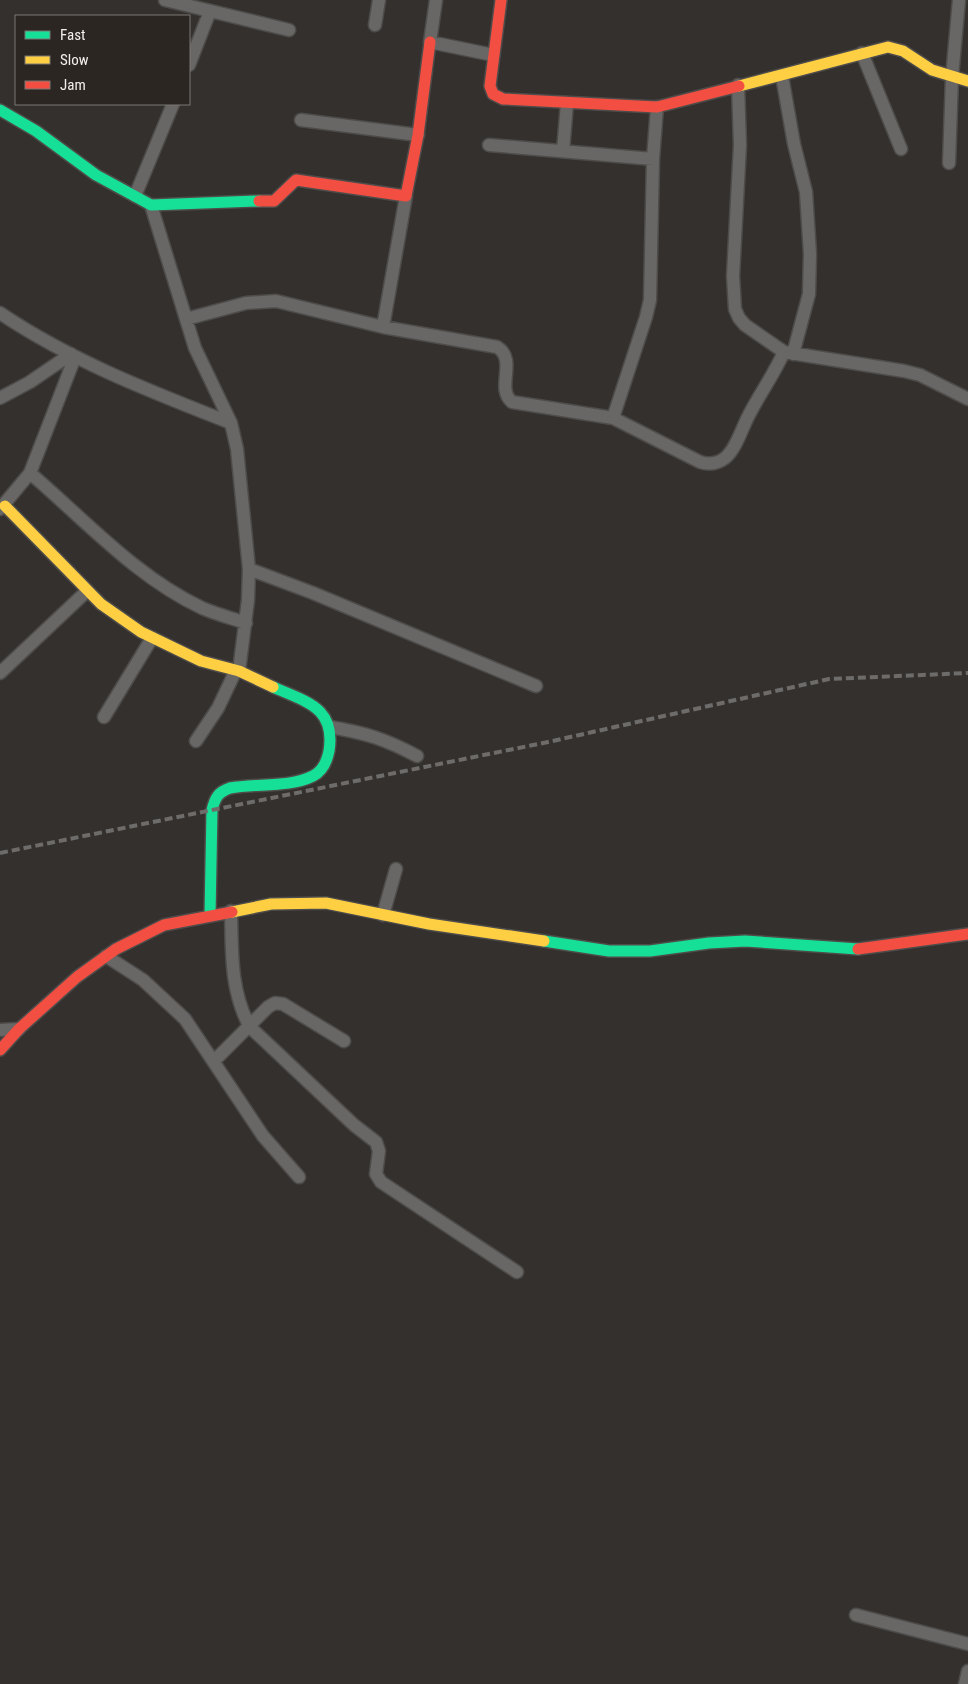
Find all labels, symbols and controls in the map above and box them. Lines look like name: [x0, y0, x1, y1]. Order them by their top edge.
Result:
legend: [15, 15, 190, 105]
text: Fast: [60, 26, 85, 44]
text: Slow: [60, 51, 89, 69]
text: Jam: [60, 76, 86, 94]

